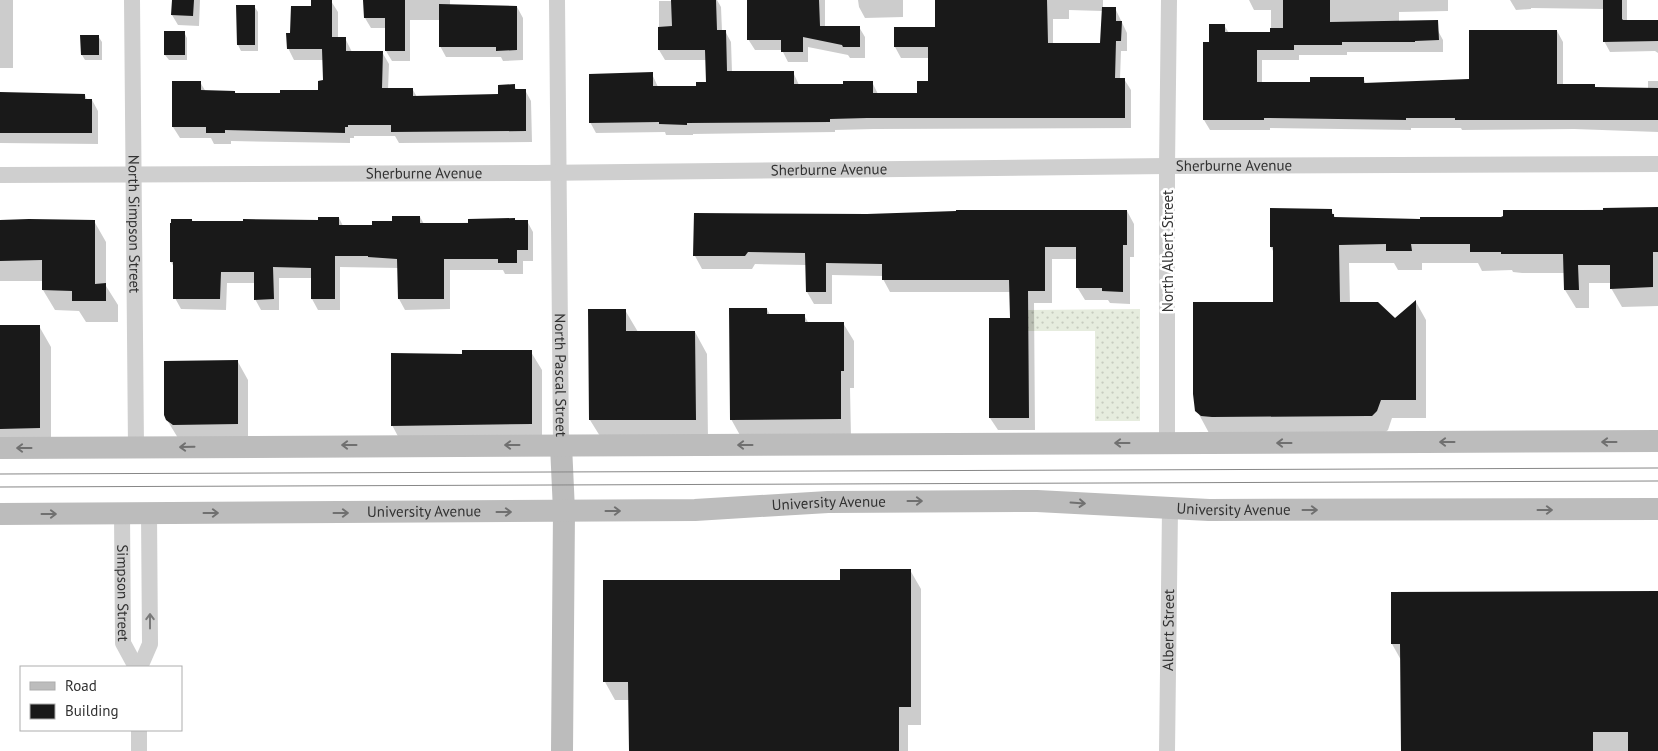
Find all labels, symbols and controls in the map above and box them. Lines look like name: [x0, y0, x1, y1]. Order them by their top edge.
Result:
street label: North Simpson Street: [124, 155, 145, 293]
street label: Sherburne Avenue: [1176, 155, 1292, 175]
street label: Sherburne Avenue: [771, 159, 887, 179]
street label: Sherburne Avenue: [366, 163, 482, 183]
street label: North Albert Street: [1158, 190, 1177, 312]
street label: North Pascal Street: [551, 313, 571, 437]
one-way arrow: [1439, 437, 1456, 447]
one-way arrow: [1602, 437, 1618, 447]
one-way arrow: [1114, 438, 1130, 448]
one-way arrow: [1277, 438, 1293, 448]
one-way arrow: [342, 440, 358, 450]
one-way arrow: [504, 440, 520, 450]
one-way arrow: [737, 440, 753, 450]
one-way arrow: [179, 442, 196, 452]
one-way arrow: [17, 443, 33, 453]
street label: University Avenue: [771, 492, 886, 514]
one-way arrow: [906, 496, 923, 506]
one-way arrow: [1069, 498, 1085, 507]
street label: University Avenue: [1176, 498, 1291, 519]
street label: University Avenue: [367, 501, 481, 521]
one-way arrow: [1302, 505, 1318, 515]
one-way arrow: [1537, 505, 1553, 515]
one-way arrow: [605, 506, 621, 515]
one-way arrow: [496, 507, 512, 517]
one-way arrow: [202, 508, 219, 518]
one-way arrow: [333, 508, 349, 518]
one-way arrow: [40, 509, 56, 519]
street label: Simpson Street: [113, 544, 133, 642]
street label: Albert Street: [1158, 589, 1178, 671]
one-way arrow: [145, 613, 155, 629]
legend: [20, 666, 182, 731]
text: Road: [65, 676, 97, 695]
text: Building: [65, 701, 119, 720]

